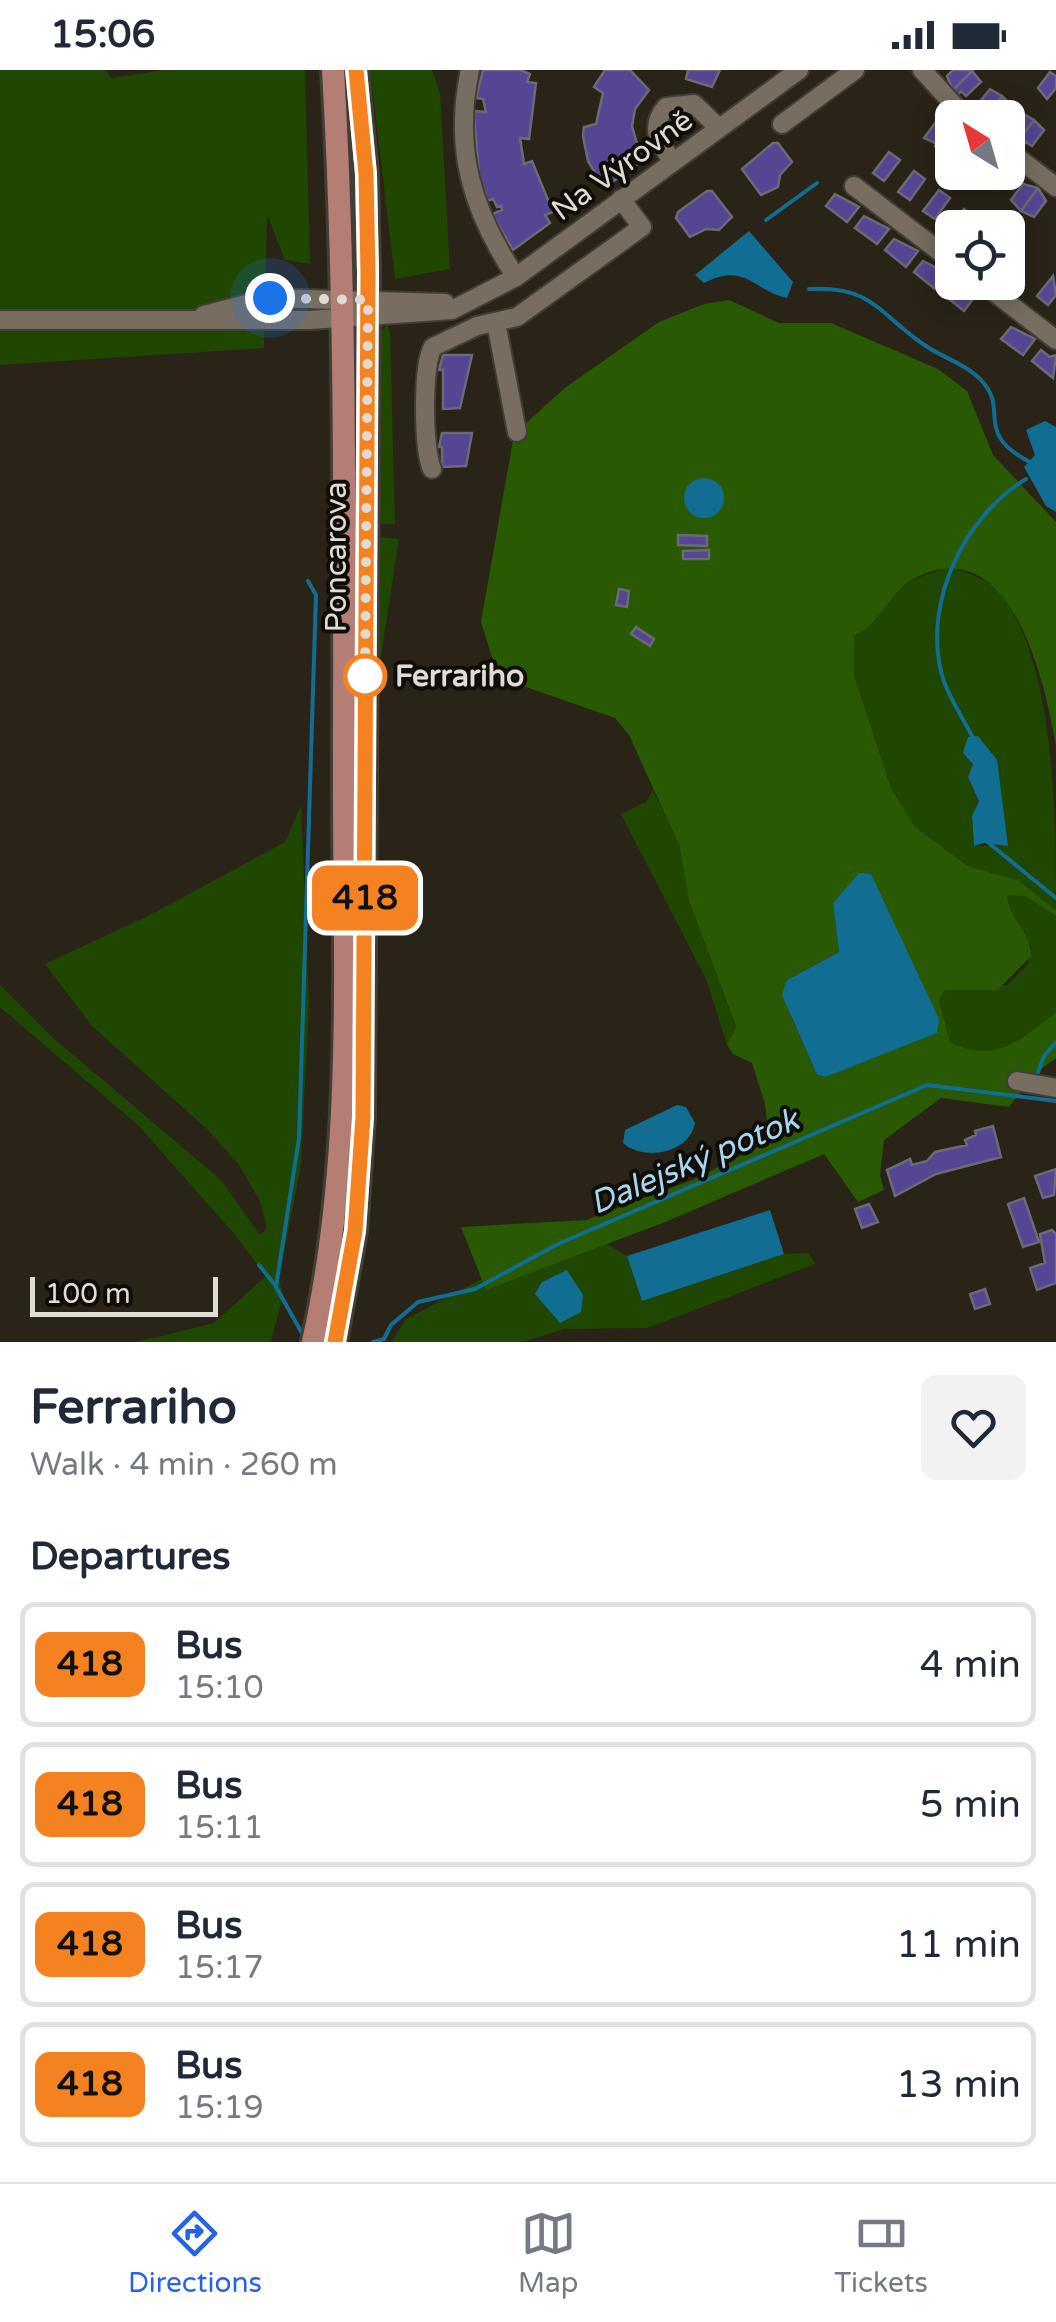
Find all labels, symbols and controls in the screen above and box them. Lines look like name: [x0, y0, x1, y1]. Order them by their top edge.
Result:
text: 15:06: [50, 12, 155, 58]
north arrow: [935, 100, 1025, 190]
map controls: [935, 100, 1025, 300]
street label: Na Výrovně: [545, 102, 700, 229]
button: locate: [935, 210, 1025, 300]
your location: [245, 273, 295, 323]
street label: Poncarova: [318, 482, 355, 632]
marker: Ferrariho: [344, 655, 386, 697]
place label: Ferrariho: [395, 658, 524, 695]
line badge: 418: [308, 866, 422, 930]
text: 418: [332, 877, 398, 919]
water label: Dalejský potok: [585, 1100, 807, 1223]
scale bar: [30, 1272, 218, 1316]
text: 100 m: [45, 1277, 131, 1311]
button: heart: [921, 1375, 1026, 1480]
text: Ferrariho: [30, 1379, 237, 1437]
text: Walk · 4 min · 260 m: [30, 1446, 338, 1484]
text: Departures: [30, 1534, 231, 1580]
text: Bus: [175, 1623, 242, 1669]
text: 4 min: [920, 1642, 1021, 1688]
text: 418: [57, 1643, 123, 1685]
text: 15:10: [175, 1669, 264, 1707]
text: Bus: [175, 1763, 242, 1809]
text: 5 min: [920, 1782, 1021, 1828]
text: 418: [57, 1783, 123, 1825]
text: 15:11: [175, 1809, 264, 1847]
text: Bus: [175, 1903, 242, 1949]
text: 11 min: [896, 1922, 1021, 1968]
text: 418: [57, 1923, 123, 1965]
text: 15:17: [175, 1949, 264, 1987]
text: Bus: [175, 2043, 242, 2089]
text: 13 min: [896, 2062, 1021, 2108]
text: 418: [57, 2063, 123, 2105]
text: 15:19: [175, 2089, 264, 2127]
tab: Directions: [128, 2206, 262, 2300]
tab: Map: [518, 2206, 578, 2300]
tab: Tickets: [834, 2206, 928, 2300]

